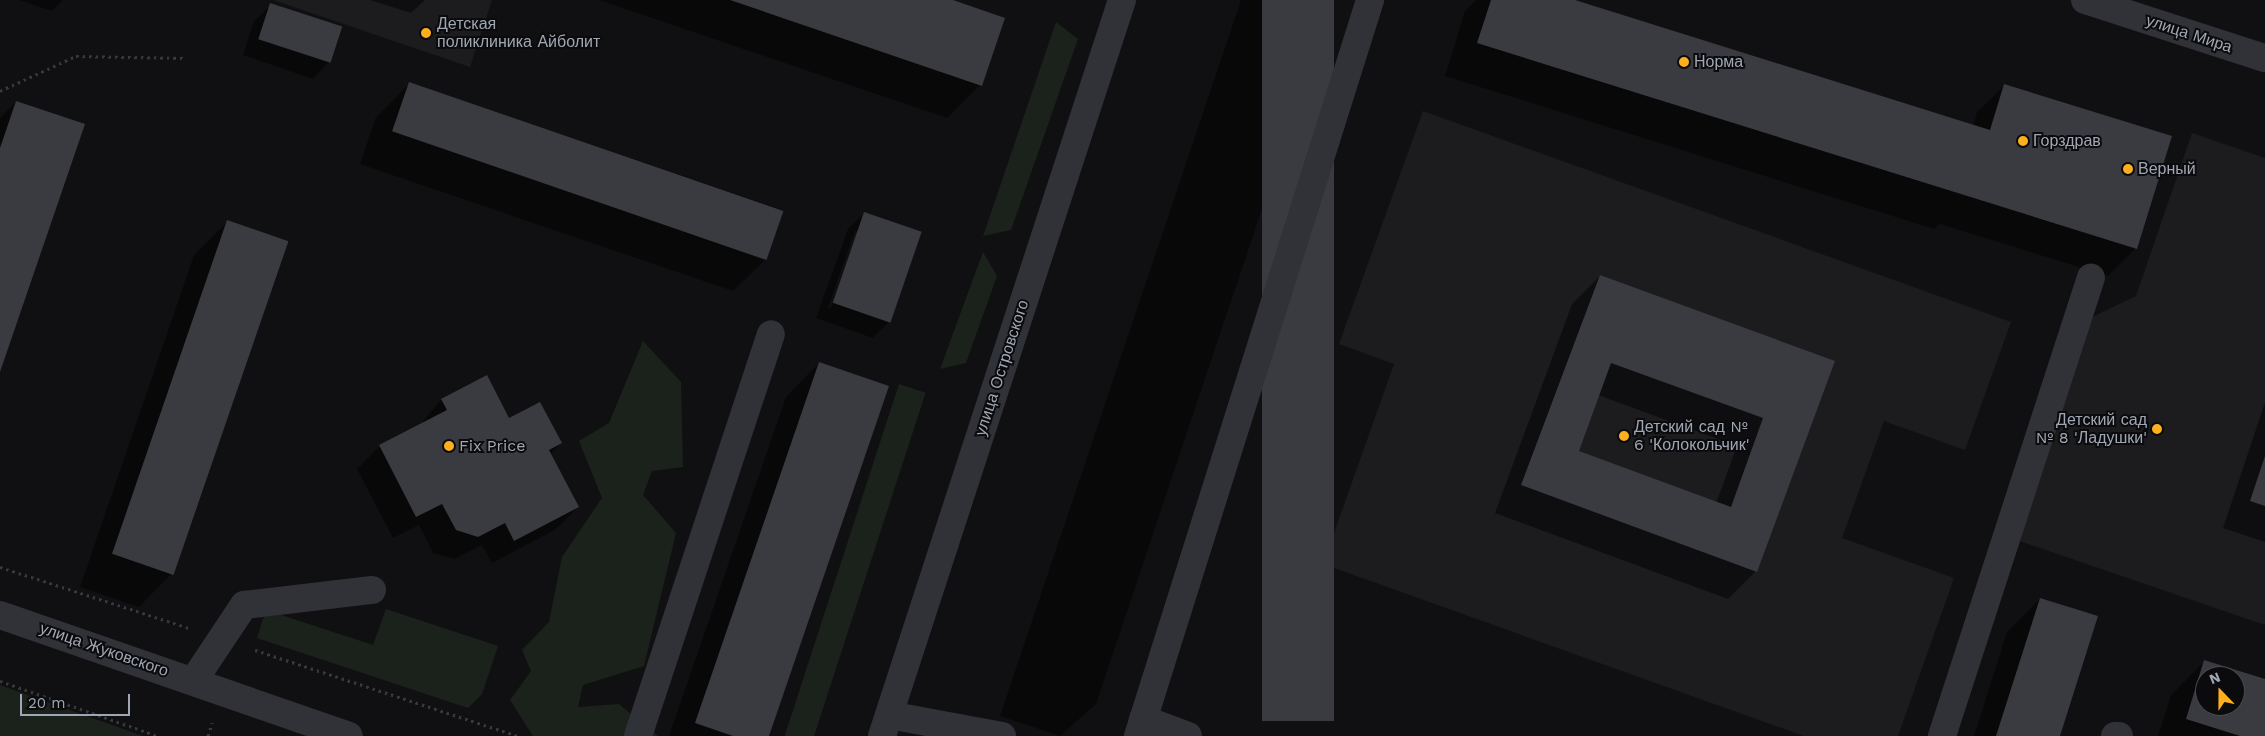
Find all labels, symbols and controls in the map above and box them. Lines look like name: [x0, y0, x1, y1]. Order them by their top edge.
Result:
street label: улица Мира: [2143, 11, 2235, 57]
place label: Детская поликлиника Айболит: [437, 14, 600, 52]
marker: Детская поликлиника Айболит: [419, 26, 433, 40]
place label: Норма: [1694, 52, 1743, 72]
marker: Норма: [1678, 56, 1690, 68]
place label: Горздрав: [2033, 131, 2101, 151]
marker: Горздрав: [2017, 135, 2029, 147]
place label: Верный: [2138, 159, 2196, 179]
marker: Верный: [2122, 163, 2134, 175]
street label: улица Островского: [971, 298, 1033, 438]
place label: Детский сад № 8 'Ладушки': [2036, 410, 2147, 448]
place label: Детский сад № 6 'Колокольчик': [1634, 417, 1750, 455]
marker: Детский сад № 8 'Ладушки': [2151, 423, 2163, 435]
marker: Детский сад № 6 'Колокольчик': [1618, 430, 1630, 442]
place label: Fix Price: [459, 436, 526, 456]
marker: Fix Price: [443, 440, 455, 452]
street label: улица Жуковского: [37, 619, 171, 681]
north arrow: [2195, 666, 2245, 716]
text: N: [2207, 669, 2223, 687]
scale bar: [22, 684, 132, 716]
text: 20 m: [28, 694, 66, 712]

